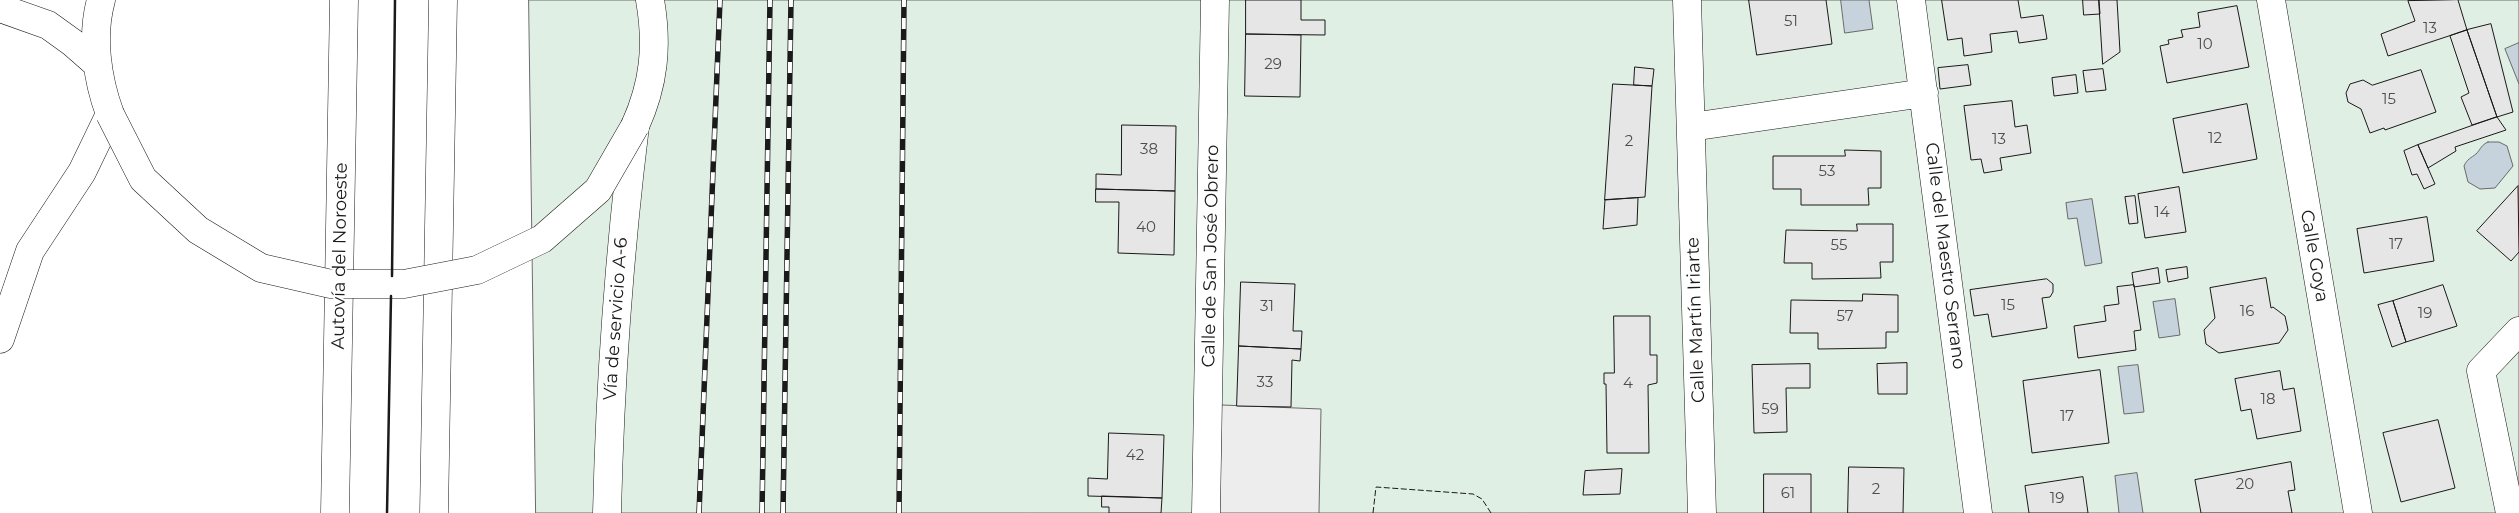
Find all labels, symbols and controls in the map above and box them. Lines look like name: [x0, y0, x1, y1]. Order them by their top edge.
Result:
house number: 51: [1784, 13, 1798, 31]
house number: 13: [2423, 20, 2437, 38]
house number: 10: [2197, 36, 2213, 54]
house number: 29: [1264, 56, 1282, 74]
house number: 15: [2382, 91, 2396, 109]
house number: 12: [2208, 130, 2222, 148]
house number: 13: [1992, 131, 2006, 149]
house number: 2: [1625, 133, 1633, 151]
house number: 38: [1140, 141, 1158, 159]
street label: Calle del Maestro Serrano: [1920, 141, 1970, 371]
street label: Calle de San José Obrero: [1198, 144, 1224, 368]
street label: Autovía del Noroeste: [328, 162, 352, 350]
house number: 53: [1819, 163, 1835, 181]
house number: 14: [2154, 204, 2170, 222]
street label: Calle Goya: [2295, 208, 2333, 304]
house number: 40: [1136, 219, 1156, 237]
house number: 17: [2389, 236, 2403, 254]
street label: Vía de servicio A-6: [600, 237, 632, 401]
street label: Calle Martín Iriarte: [1682, 237, 1710, 403]
house number: 55: [1831, 237, 1847, 255]
house number: 15: [2001, 297, 2015, 315]
house number: 31: [1260, 298, 1274, 316]
house number: 16: [2240, 303, 2254, 321]
house number: 19: [2418, 305, 2432, 323]
house number: 57: [1836, 308, 1854, 326]
house number: 33: [1257, 374, 1273, 392]
house number: 4: [1623, 375, 1633, 393]
house number: 18: [2261, 391, 2275, 409]
house number: 59: [1761, 401, 1779, 419]
house number: 17: [2060, 408, 2074, 426]
house number: 42: [1126, 447, 1144, 465]
house number: 20: [2236, 476, 2254, 494]
house number: 2: [1872, 481, 1880, 499]
house number: 61: [1781, 485, 1795, 503]
house number: 19: [2050, 490, 2064, 508]

